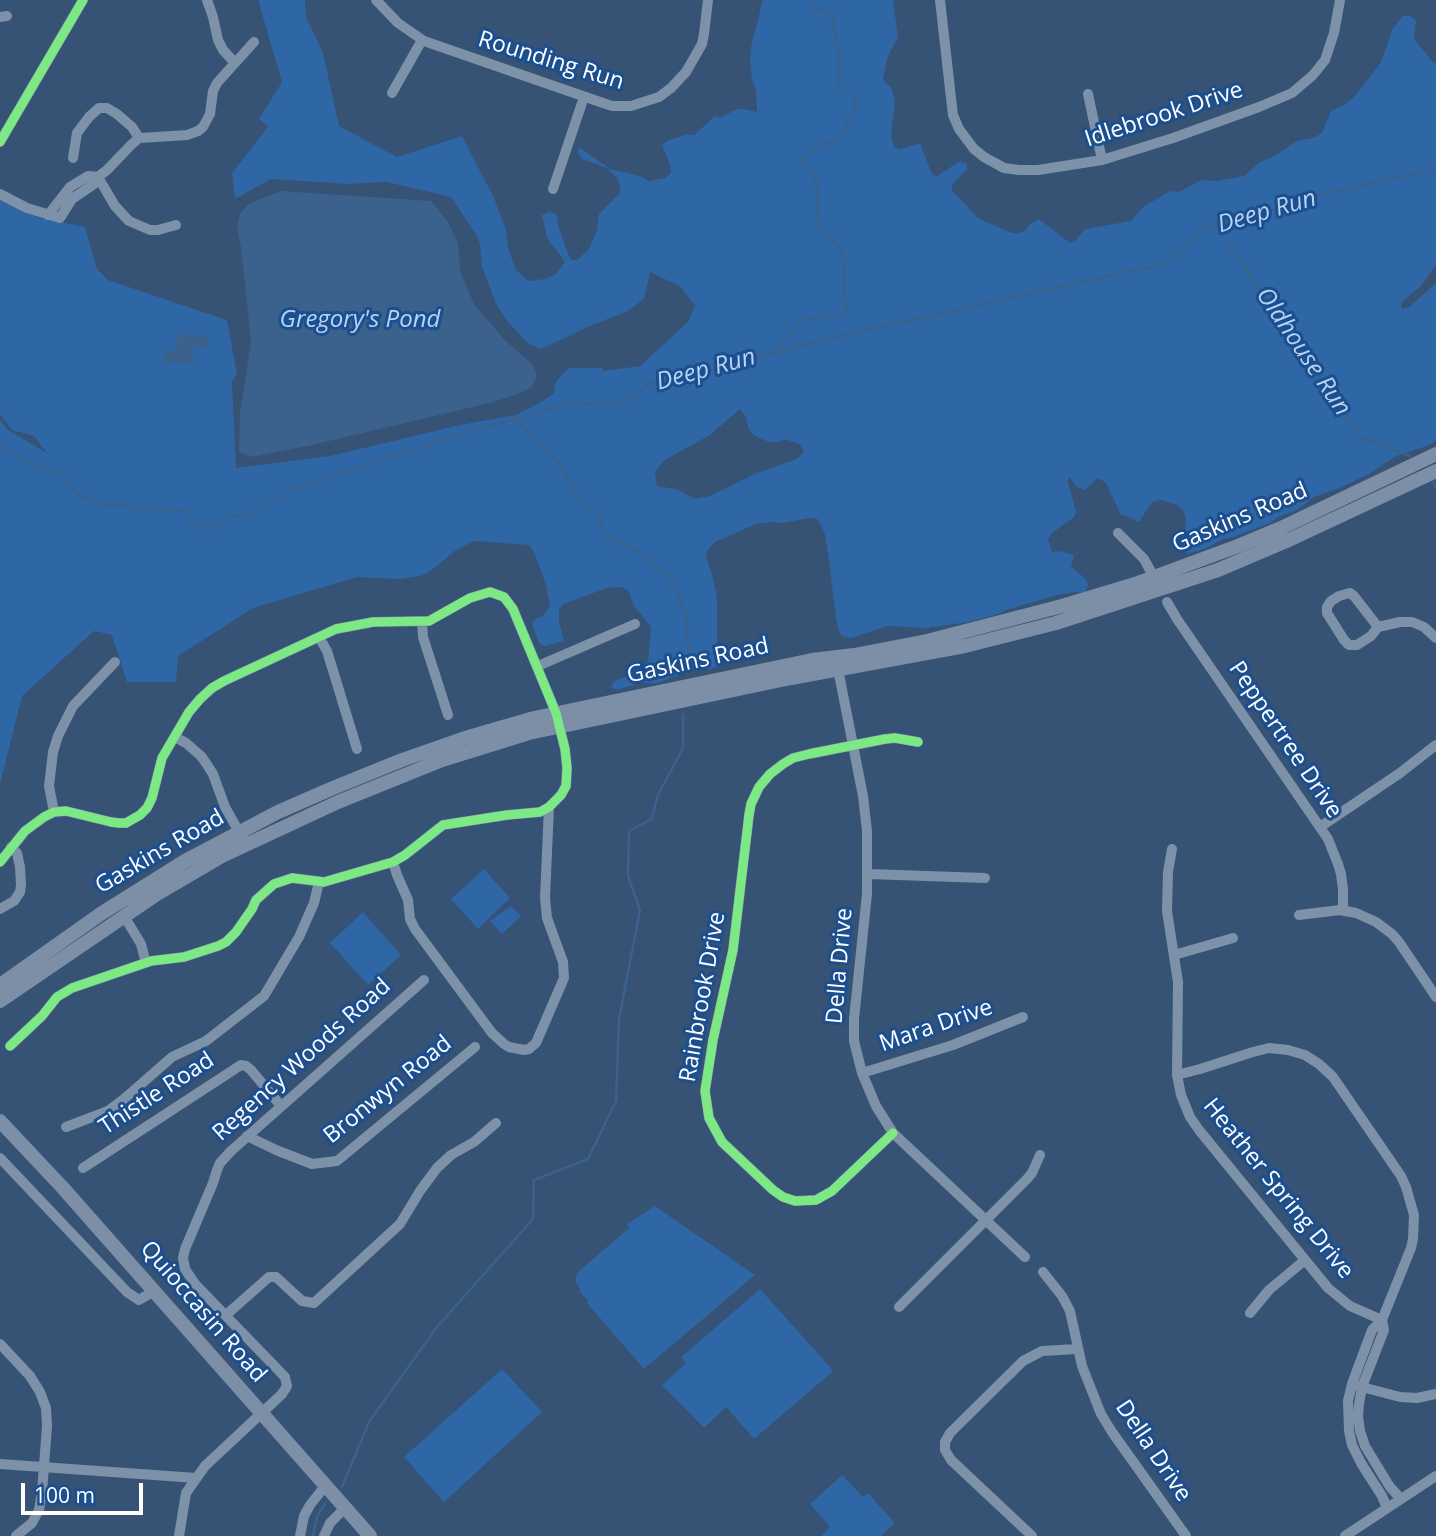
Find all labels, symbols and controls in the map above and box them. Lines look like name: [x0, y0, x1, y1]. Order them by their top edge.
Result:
street label: Rounding Run: [475, 26, 627, 96]
street label: Idlebrook Drive: [1081, 76, 1247, 154]
water label: Deep Run: [1214, 184, 1320, 240]
water label: Oldhouse Run: [1250, 282, 1356, 422]
water label: Gregory's Pond: [280, 306, 440, 334]
water label: Deep Run: [653, 343, 759, 397]
street label: Gaskins Road: [1168, 477, 1312, 559]
street label: Gaskins Road: [625, 633, 771, 689]
street label: Peppertree Drive: [1222, 656, 1348, 824]
street label: Gaskins Road: [91, 804, 229, 900]
street label: Della Drive: [821, 907, 859, 1025]
street label: Rainbrook Drive: [674, 910, 732, 1084]
street label: Regency Woods Road: [207, 973, 397, 1147]
street label: Mara Drive: [876, 994, 996, 1058]
street label: Bronwyn Road: [319, 1030, 457, 1150]
street label: Thistle Road: [94, 1047, 220, 1141]
street label: Heather Spring Drive: [1197, 1093, 1359, 1285]
street label: Quioccasin Road: [134, 1236, 272, 1388]
street label: Della Drive: [1109, 1395, 1197, 1507]
scale bar: [24, 1470, 147, 1514]
text: 100 m: [34, 1481, 95, 1509]

